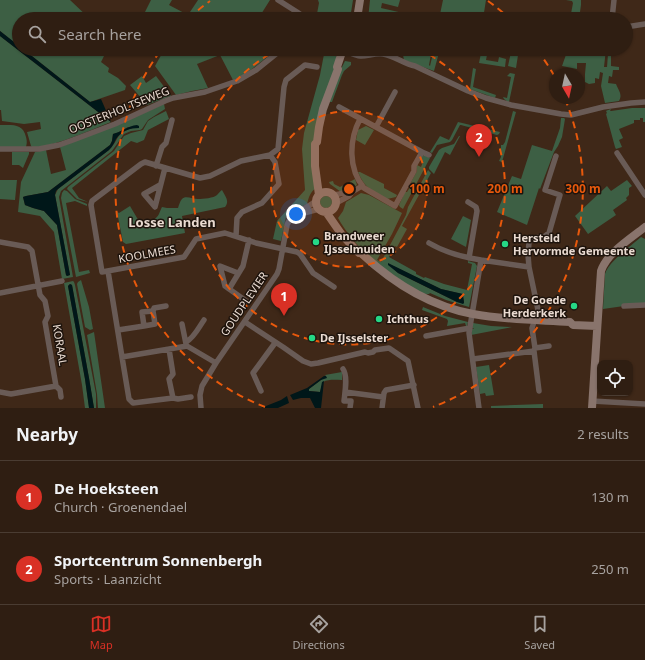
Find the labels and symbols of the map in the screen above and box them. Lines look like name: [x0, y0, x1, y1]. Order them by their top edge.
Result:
north arrow: [549, 68, 585, 104]
street label: OOSTERHOLTSEWEG: [66, 83, 171, 137]
pin: 2: [466, 124, 492, 157]
text: 100 m: [409, 180, 445, 197]
text: 200 m: [487, 180, 523, 197]
text: 300 m: [565, 180, 601, 197]
centre of rings: [342, 182, 356, 196]
your location: [286, 204, 306, 224]
district label: Losse Landen: [128, 213, 216, 231]
place label: Brandweer IJsselmuiden: [324, 228, 395, 256]
place label: Hersteld Hervormde Gemeente: [513, 230, 635, 258]
marker: Brandweer IJsselmuiden: [311, 237, 321, 247]
marker: Hersteld Hervormde Gemeente: [500, 239, 510, 249]
street label: KOOLMEES: [117, 241, 177, 266]
street label: GOUDPLEVIER: [217, 269, 271, 339]
pin: 1: [271, 283, 297, 316]
place label: De Goede Herderkerk: [503, 292, 566, 320]
marker: De Goede Herderkerk: [569, 301, 579, 311]
place label: Ichthus: [387, 311, 429, 326]
marker: Ichthus: [374, 314, 384, 324]
street label: KORAAL: [50, 323, 71, 367]
place label: De IJsselster: [320, 330, 388, 345]
marker: De IJsselster: [307, 333, 317, 343]

